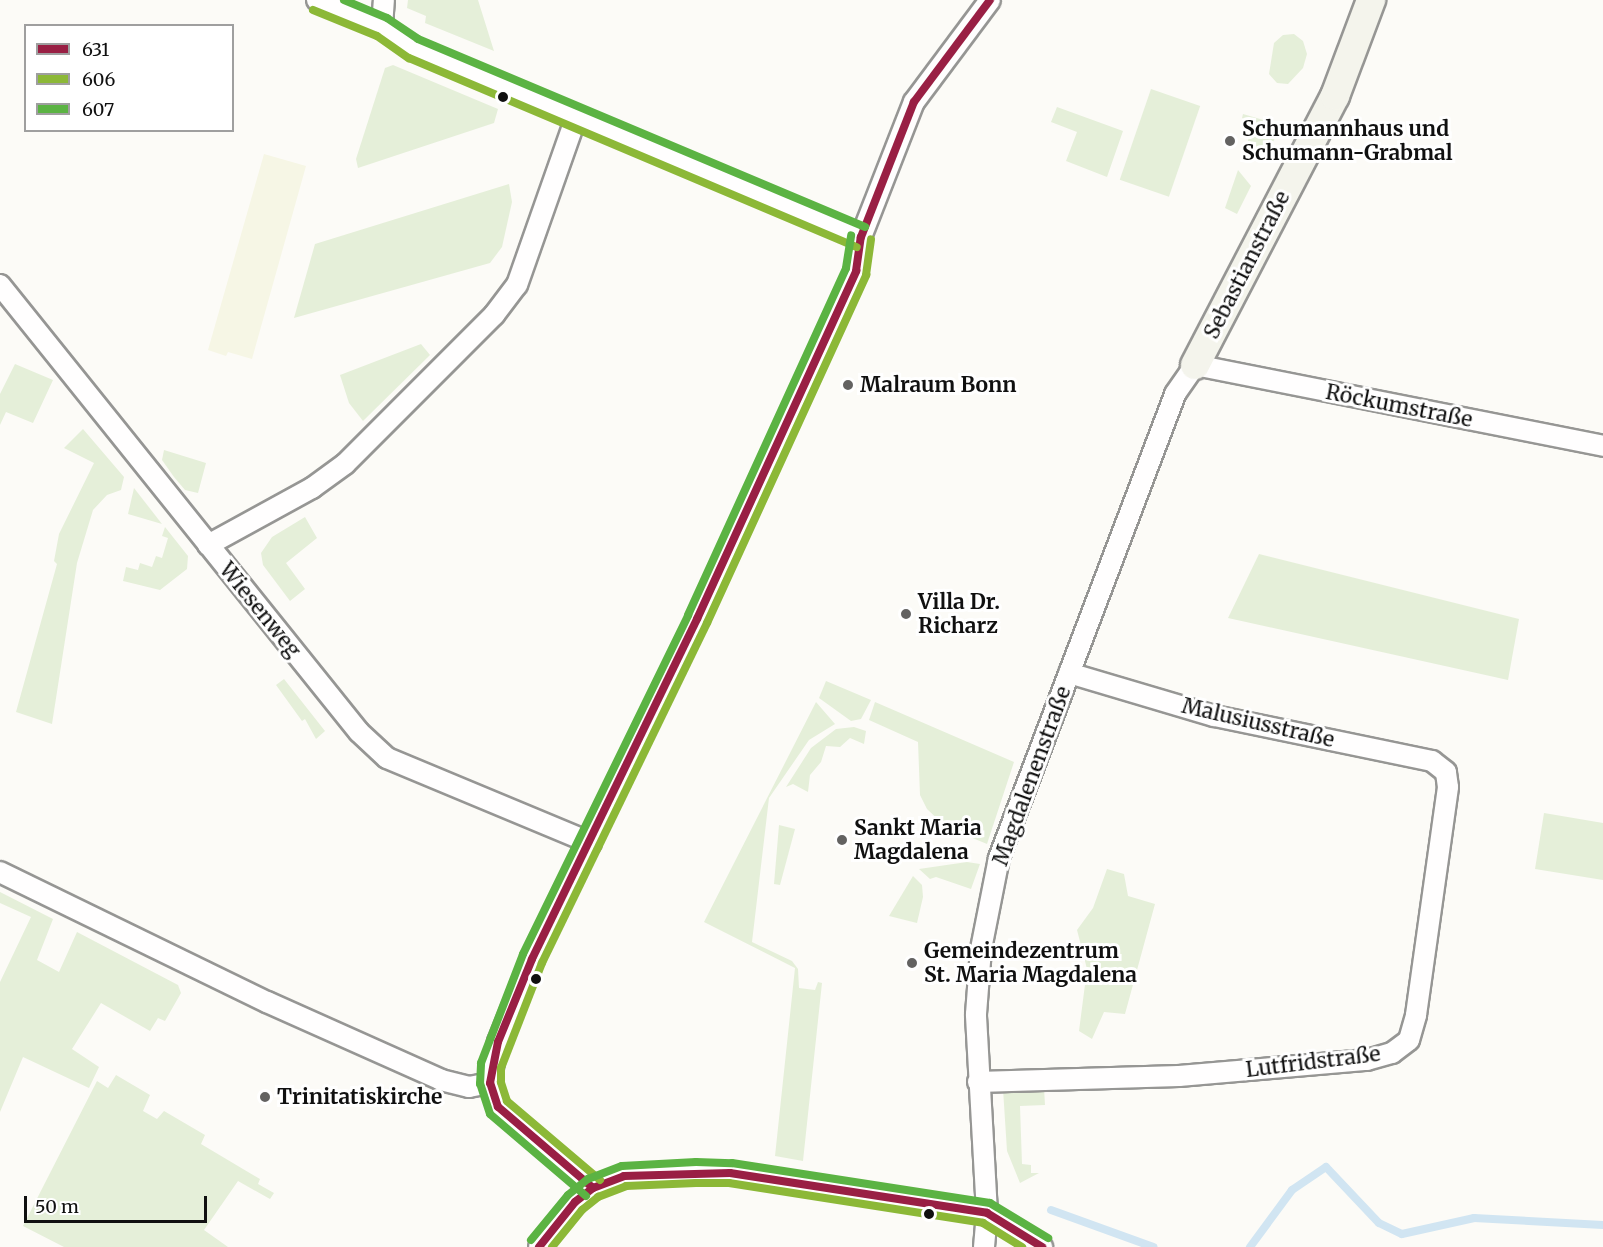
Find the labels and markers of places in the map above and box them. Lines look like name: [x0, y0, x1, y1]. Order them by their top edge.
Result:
unlabelled marker: [497, 91, 509, 103]
place label: Schumannhaus und Schumann-Grabmal: [1242, 116, 1453, 166]
marker: Schumannhaus und Schumann-Grabmal: [1223, 134, 1237, 148]
place label: Malraum Bonn: [860, 372, 1017, 398]
marker: Malraum Bonn: [841, 378, 855, 392]
place label: Villa Dr. Richarz: [918, 589, 1000, 639]
marker: Villa Dr. Richarz: [899, 607, 913, 621]
place label: Sankt Maria Magdalena: [854, 815, 982, 865]
marker: Sankt Maria Magdalena: [835, 833, 849, 847]
place label: Gemeindezentrum St. Maria Magdalena: [924, 938, 1137, 988]
marker: Gemeindezentrum St. Maria Magdalena: [905, 956, 919, 970]
unlabelled marker: [530, 973, 542, 985]
place label: Trinitatiskirche: [277, 1084, 442, 1110]
marker: Trinitatiskirche: [258, 1090, 272, 1104]
unlabelled marker: [923, 1208, 935, 1220]

